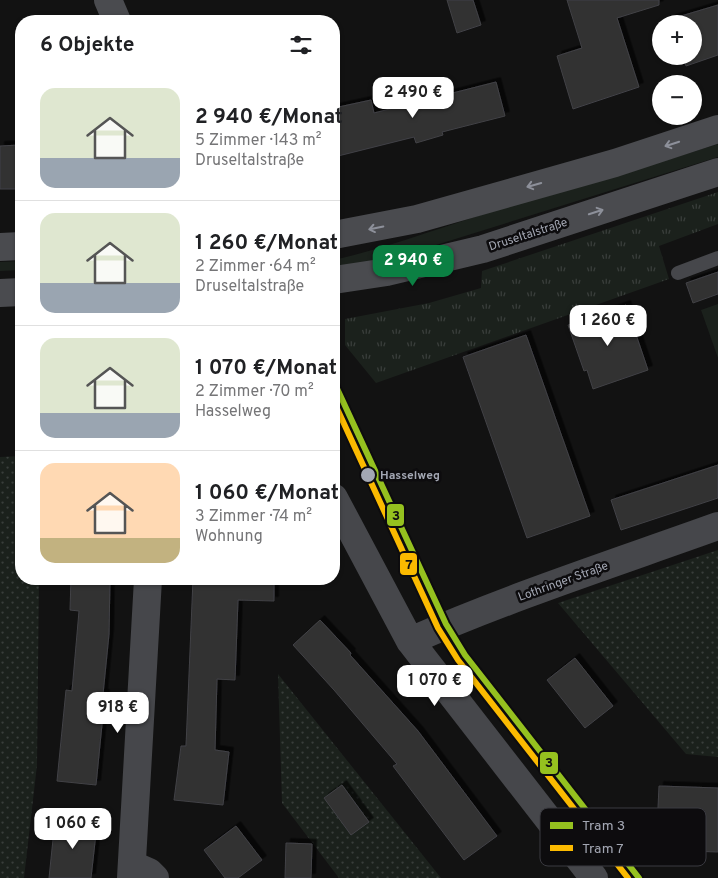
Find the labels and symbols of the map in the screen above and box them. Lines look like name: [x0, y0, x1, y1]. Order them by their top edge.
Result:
pin: 2 490 €: [367, 76, 459, 119]
one-way arrow: [664, 140, 680, 149]
one-way arrow: [527, 181, 543, 191]
one-way arrow: [587, 207, 603, 216]
street label: Druseltalstraße: [487, 215, 570, 255]
one-way arrow: [368, 223, 384, 233]
pin: 2 940 €: [367, 244, 459, 287]
pin: 1 260 €: [562, 304, 654, 347]
marker: Hasselweg: [359, 466, 377, 484]
place label: Hasselweg: [380, 468, 440, 484]
line badge: 3: [386, 503, 405, 527]
text: 3: [392, 508, 400, 525]
line badge: 7: [399, 552, 418, 576]
text: 7: [405, 557, 413, 574]
street label: Lothringer Straße: [516, 558, 611, 606]
pin: 1 070 €: [389, 664, 481, 707]
pin: 918 €: [83, 692, 153, 734]
line badge: 3: [539, 751, 559, 775]
text: 3: [545, 755, 553, 772]
pin: 1 060 €: [27, 808, 119, 850]
legend: [540, 808, 706, 866]
text: Tram 3: [582, 818, 625, 835]
text: Tram 7: [582, 841, 624, 858]

